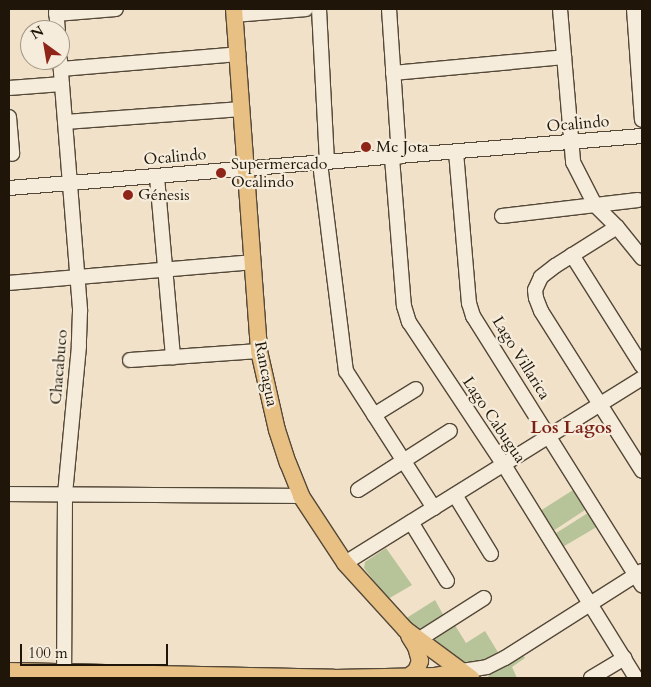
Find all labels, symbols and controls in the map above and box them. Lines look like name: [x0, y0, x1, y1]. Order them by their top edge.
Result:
north arrow: [20, 20, 70, 70]
text: N: [27, 21, 48, 44]
street label: Ocalindo: [546, 112, 610, 136]
place label: Mc Jota: [376, 137, 429, 157]
marker: Mc Jota: [360, 141, 372, 153]
street label: Ocalindo: [143, 145, 207, 169]
place label: Supermercado Ocalindo: [231, 154, 327, 192]
marker: Supermercado Ocalindo: [215, 167, 227, 179]
place label: Génesis: [138, 185, 189, 205]
marker: Génesis: [122, 189, 134, 201]
street label: Lago Villarica: [488, 313, 554, 403]
street label: Chacabuco: [46, 329, 72, 405]
street label: Rancagua: [250, 340, 282, 408]
street label: Lago Cabugua: [458, 373, 530, 467]
district label: Los Lagos: [530, 417, 612, 439]
scale bar: [22, 634, 170, 666]
text: 100 m: [28, 643, 68, 663]

